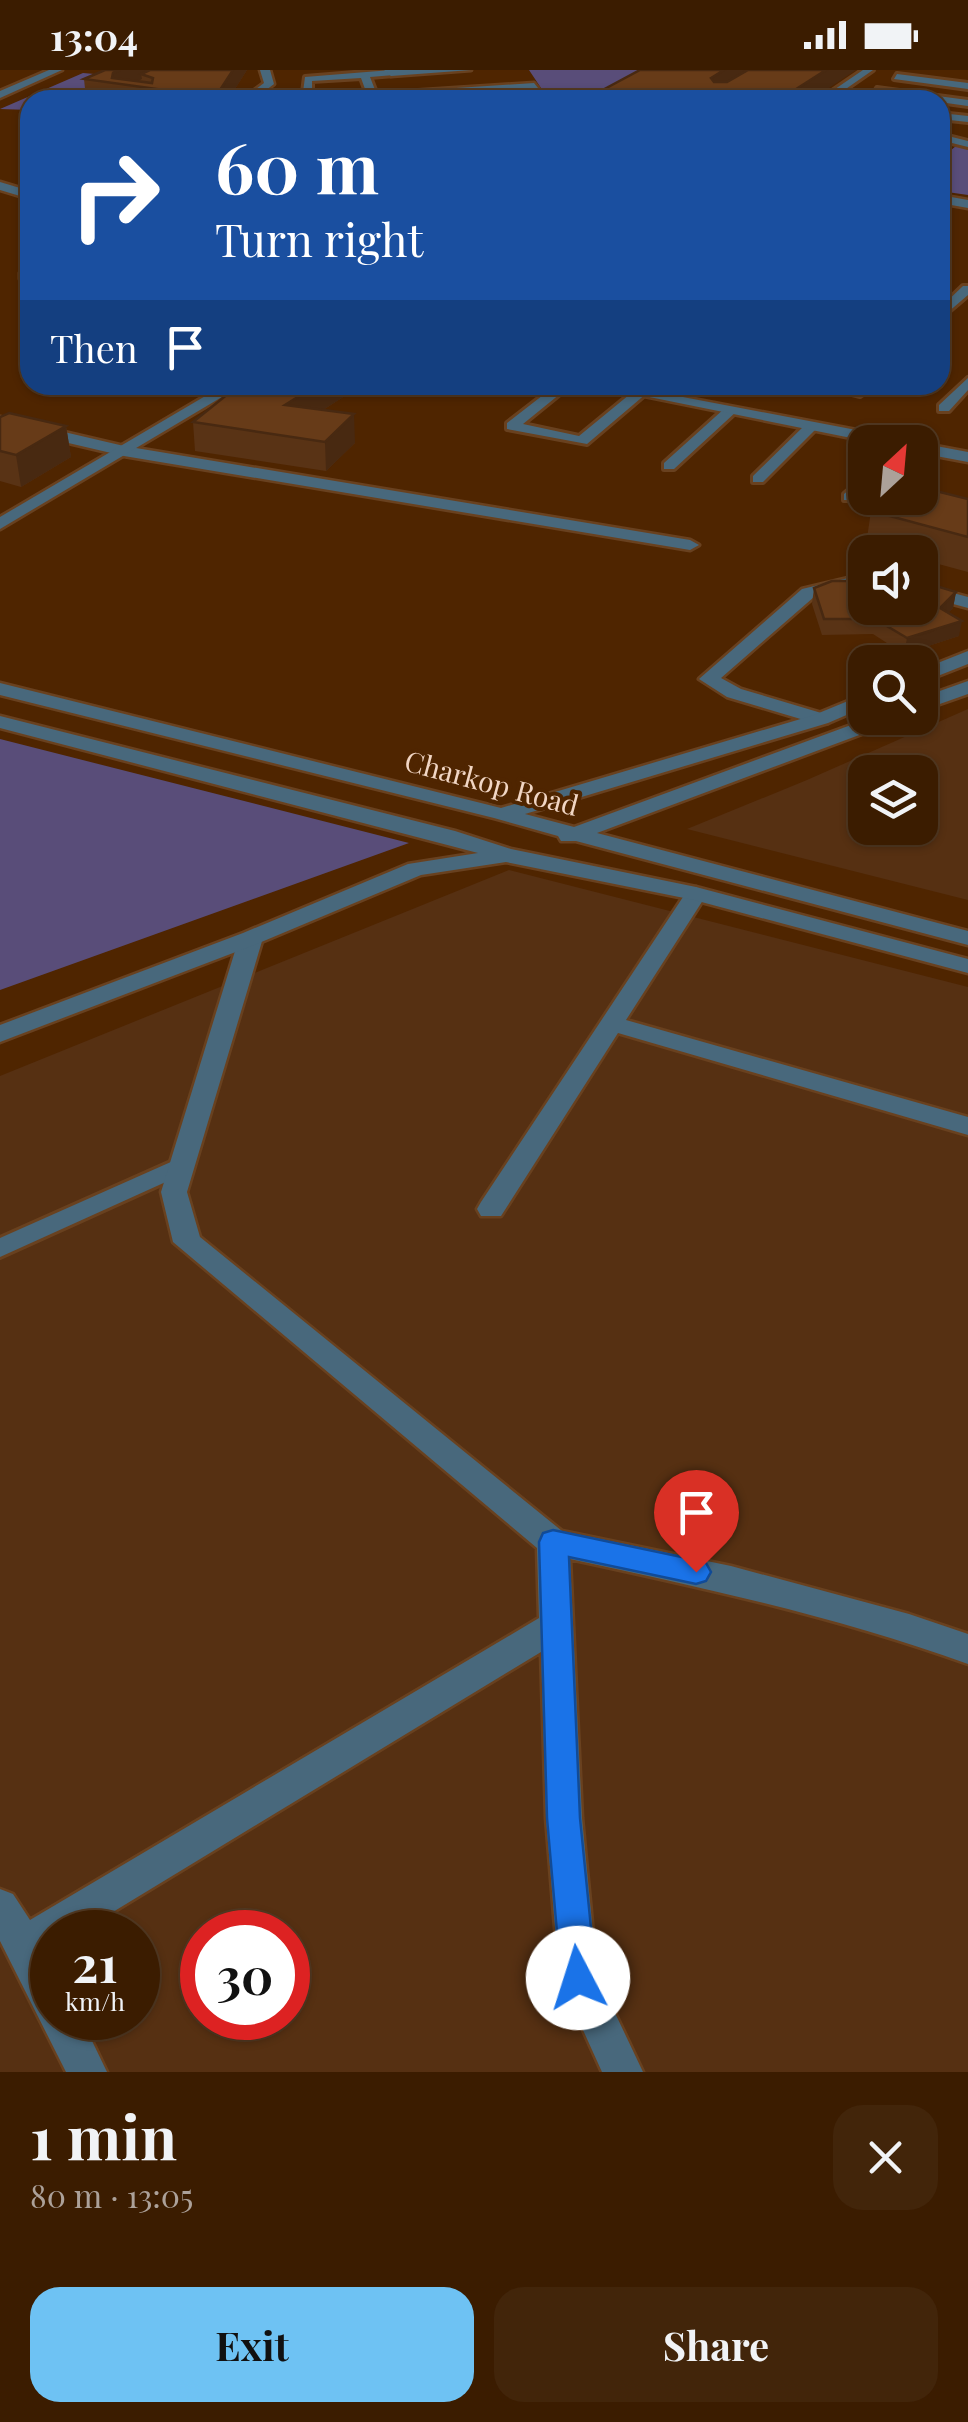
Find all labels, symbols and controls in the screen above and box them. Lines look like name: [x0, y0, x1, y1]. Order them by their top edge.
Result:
text: 13:04: [50, 10, 138, 61]
text: 60 m: [215, 118, 379, 212]
icon: right: [50, 130, 180, 260]
text: Turn right: [215, 208, 423, 268]
icon: arrive: [158, 320, 213, 375]
text: Then: [50, 322, 138, 373]
north arrow: [848, 425, 938, 515]
map controls: [848, 425, 938, 845]
button: sound: [848, 535, 938, 625]
button: search: [848, 645, 938, 735]
street label: Charkop Road: [401, 741, 583, 823]
button: layers: [848, 755, 938, 845]
pin: [654, 1470, 739, 1573]
icon: arrive: [669, 1485, 724, 1540]
speed limit sign: 30: [180, 1910, 310, 2040]
position arrow: [526, 1926, 630, 2030]
text: 21: [72, 1929, 118, 1996]
text: km/h: [65, 1984, 125, 2017]
text: 1 min: [30, 2095, 177, 2175]
button: close: [833, 2105, 938, 2210]
text: 80 m · 13:05: [30, 2173, 193, 2216]
button: Exit: [30, 2287, 474, 2402]
button: Share: [494, 2287, 938, 2402]

